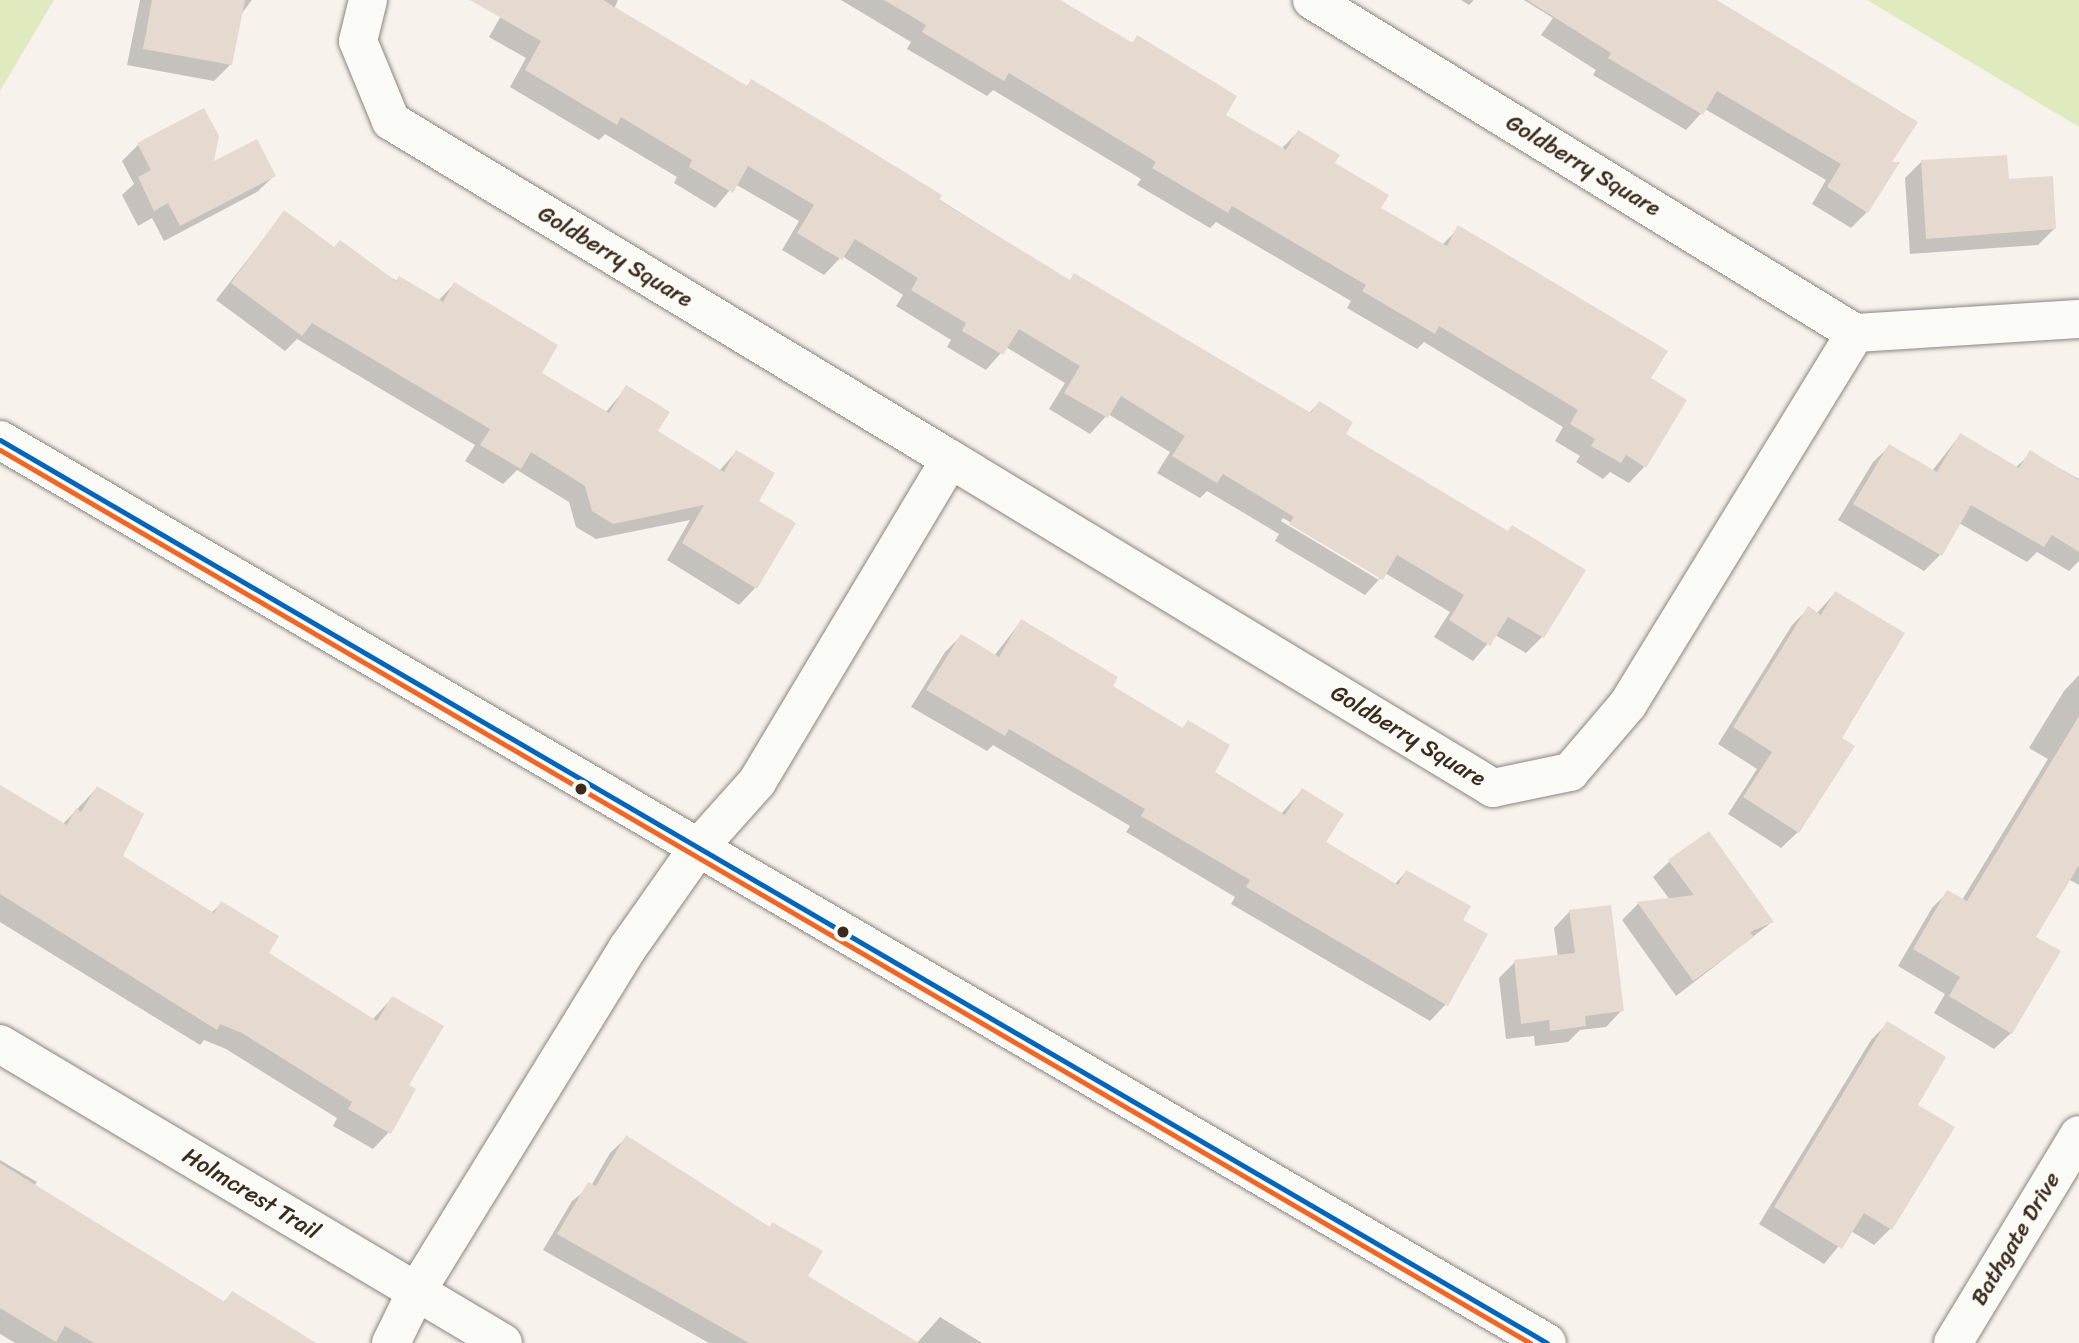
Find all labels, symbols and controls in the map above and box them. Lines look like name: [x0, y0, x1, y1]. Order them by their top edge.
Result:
street label: Goldberry Square: [1501, 109, 1665, 223]
street label: Goldberry Square: [533, 200, 697, 314]
street label: Goldberry Square: [1326, 679, 1490, 793]
unlabelled marker: [574, 782, 588, 796]
unlabelled marker: [836, 925, 850, 939]
street label: Holmcrest Trail: [177, 1142, 325, 1246]
street label: Bathgate Drive: [1965, 1167, 2067, 1311]

